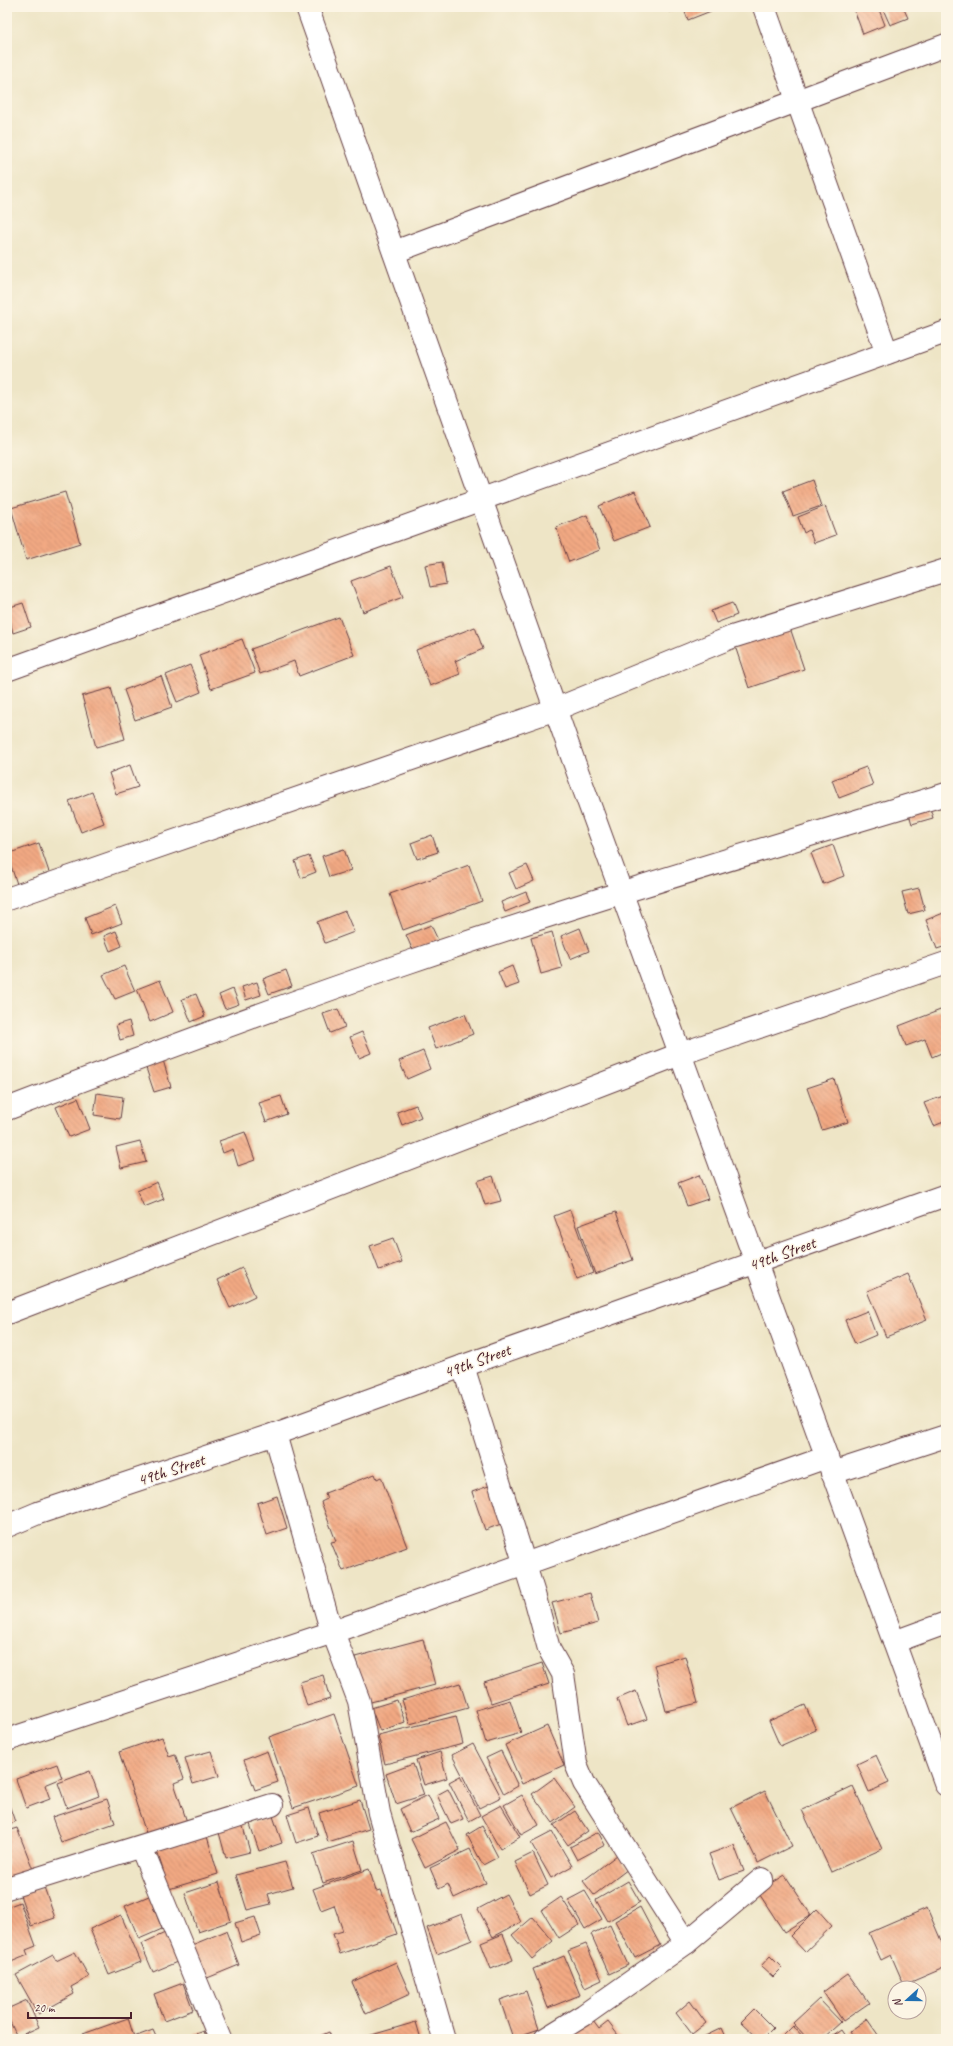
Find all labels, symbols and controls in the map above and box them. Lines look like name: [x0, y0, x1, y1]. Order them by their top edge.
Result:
street label: 49th Street: [746, 1231, 820, 1276]
street label: 49th Street: [441, 1338, 515, 1383]
street label: 49th Street: [135, 1449, 210, 1491]
north arrow: [887, 1980, 927, 2020]
scale bar: [28, 1994, 131, 2020]
text: N: [889, 1996, 905, 2009]
text: 20 m: [34, 2000, 56, 2016]

